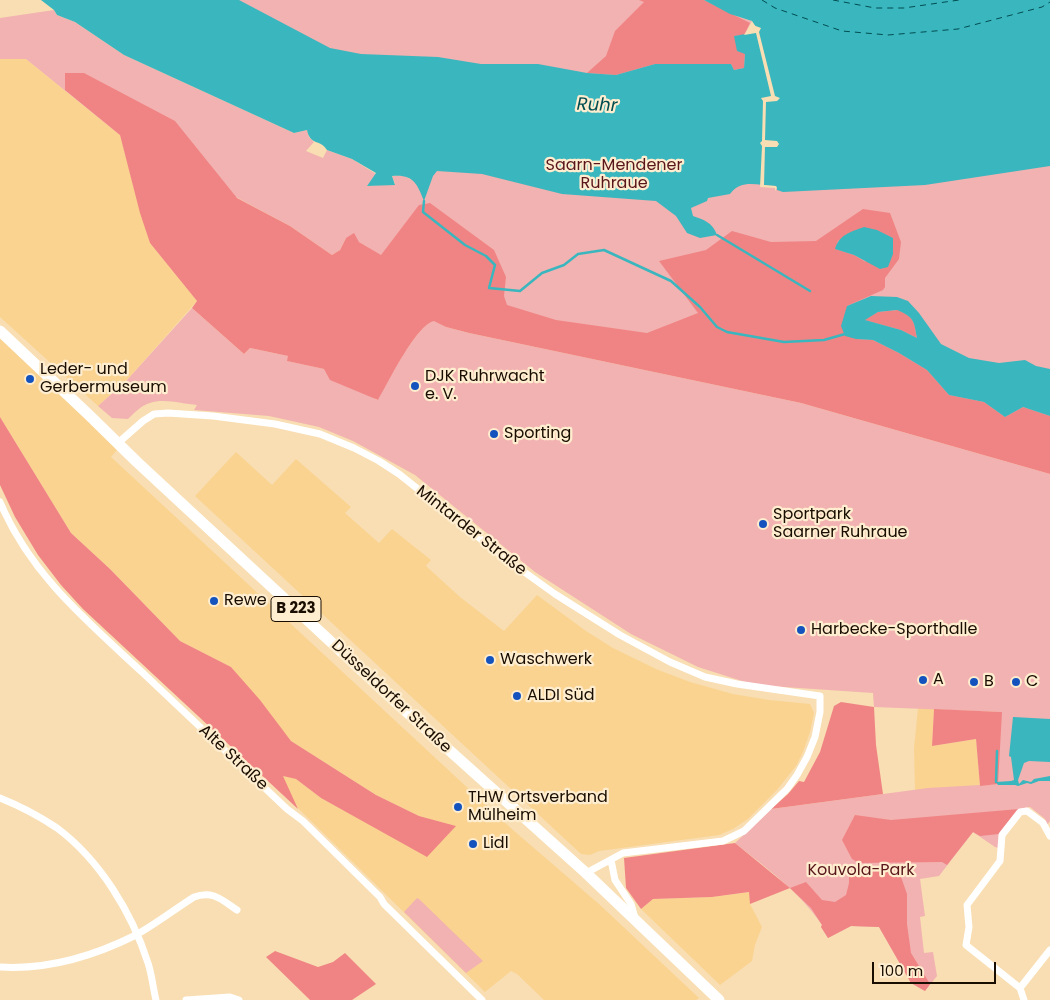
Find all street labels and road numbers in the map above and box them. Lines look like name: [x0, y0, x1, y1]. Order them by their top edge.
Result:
street label: Mintarder Straße: [412, 482, 530, 580]
road number: B 223: [271, 596, 321, 622]
street label: Düsseldorfer Straße: [327, 636, 455, 758]
street label: Alte Straße: [194, 721, 272, 795]

